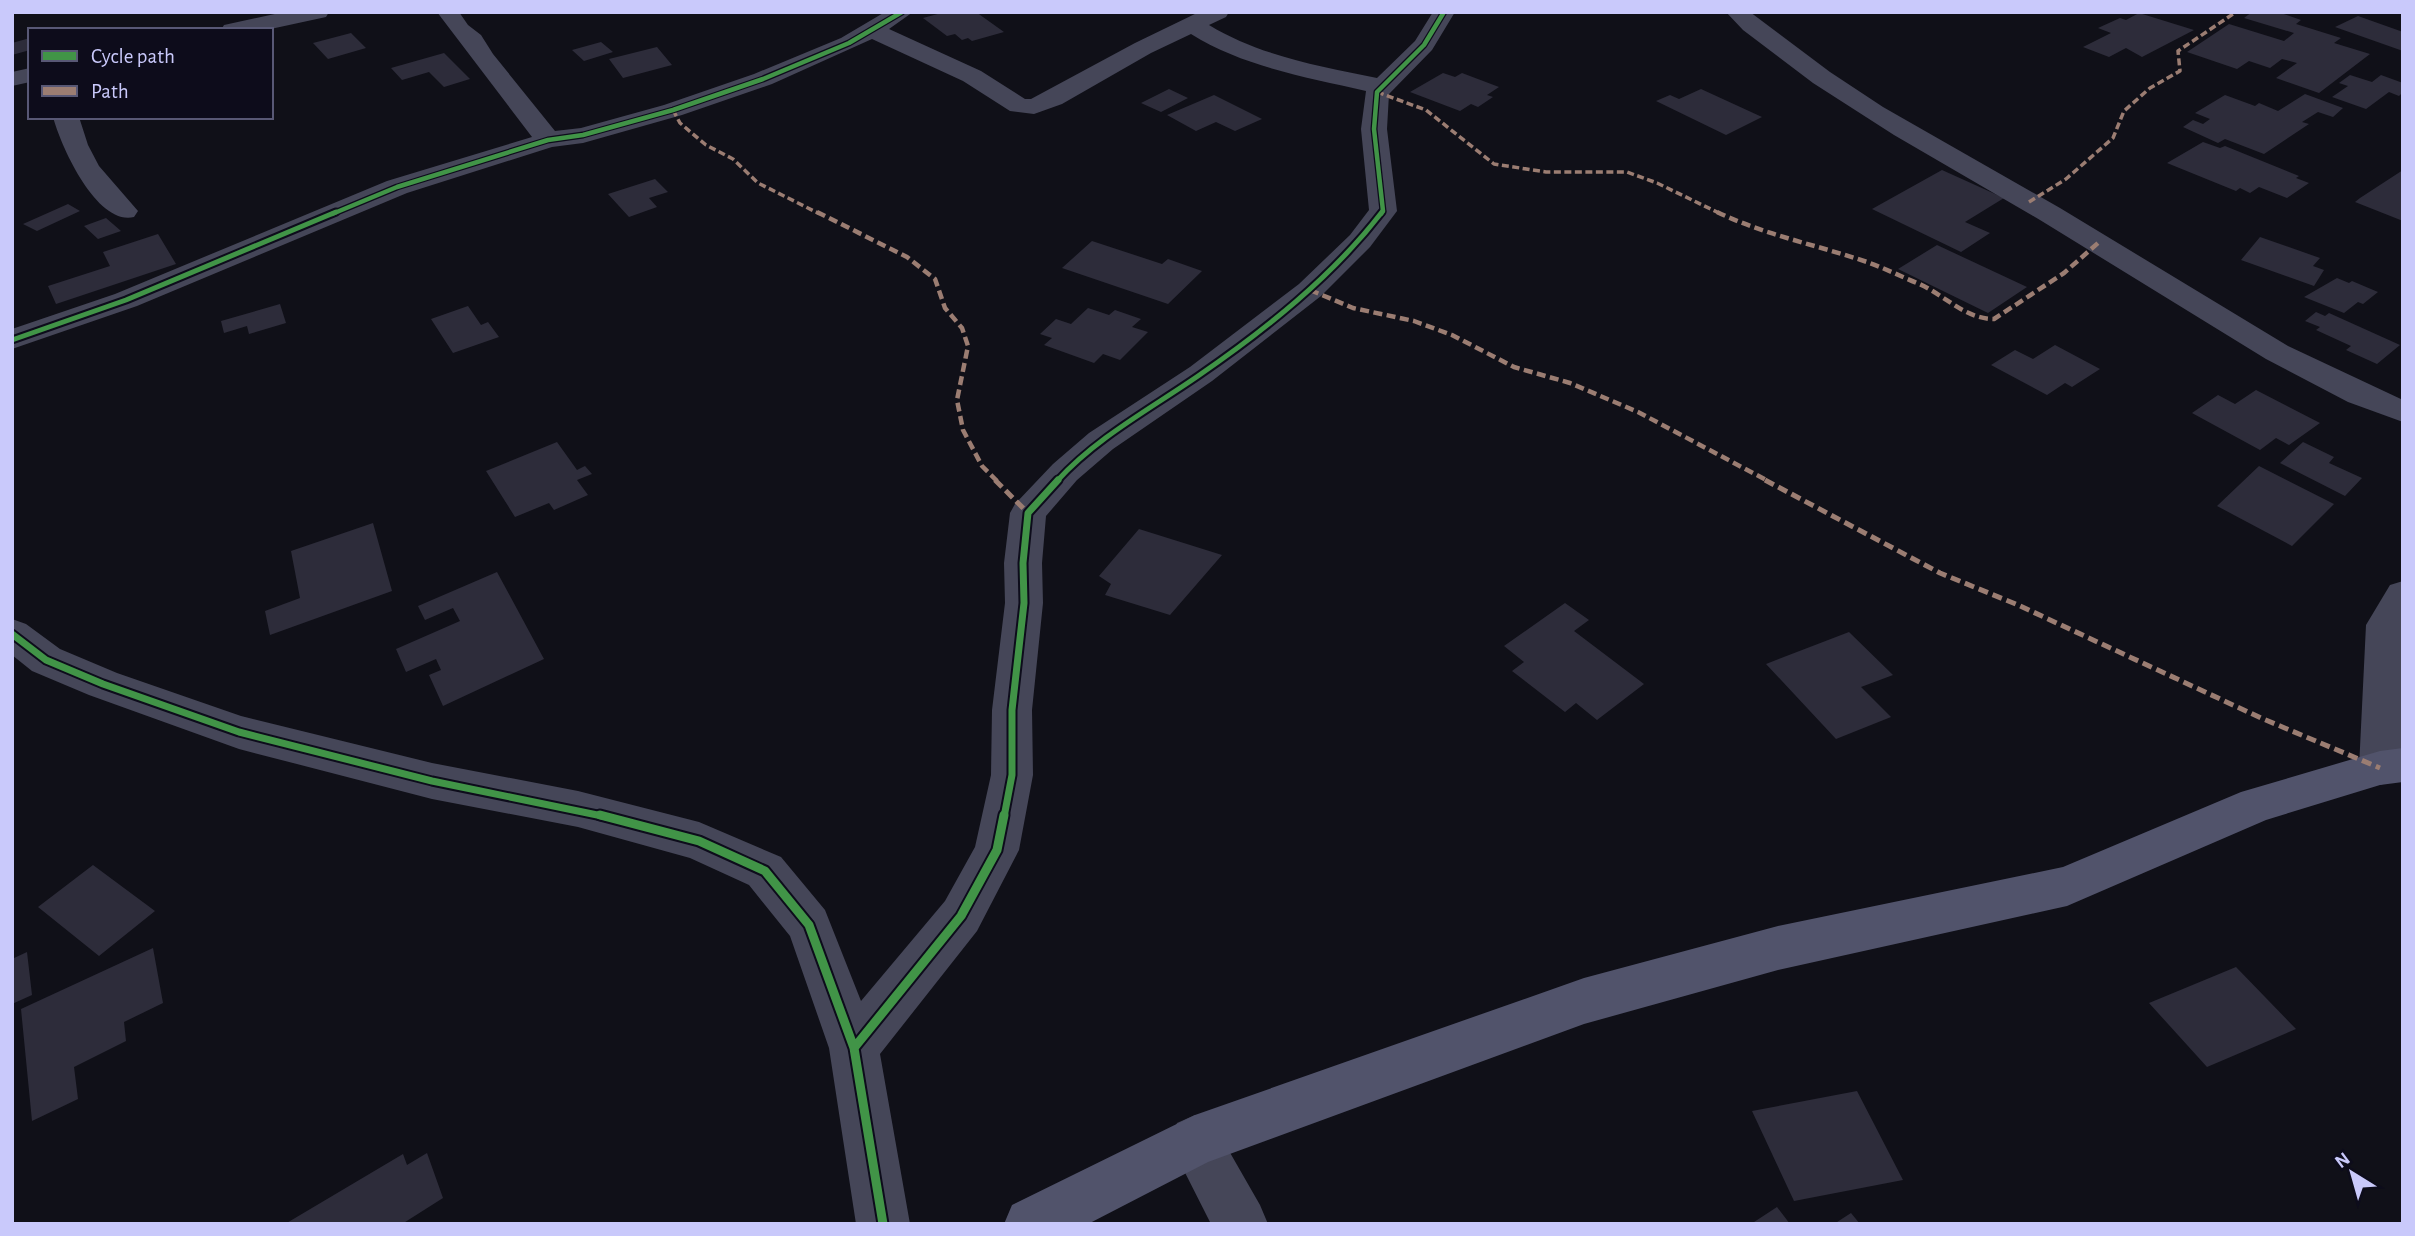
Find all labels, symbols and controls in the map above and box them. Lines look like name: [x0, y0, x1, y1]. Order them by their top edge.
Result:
legend: [28, 28, 273, 119]
text: Cycle path: [91, 46, 175, 67]
text: Path: [91, 81, 129, 102]
north arrow: [2317, 1138, 2387, 1208]
text: N: [2332, 1149, 2354, 1172]

